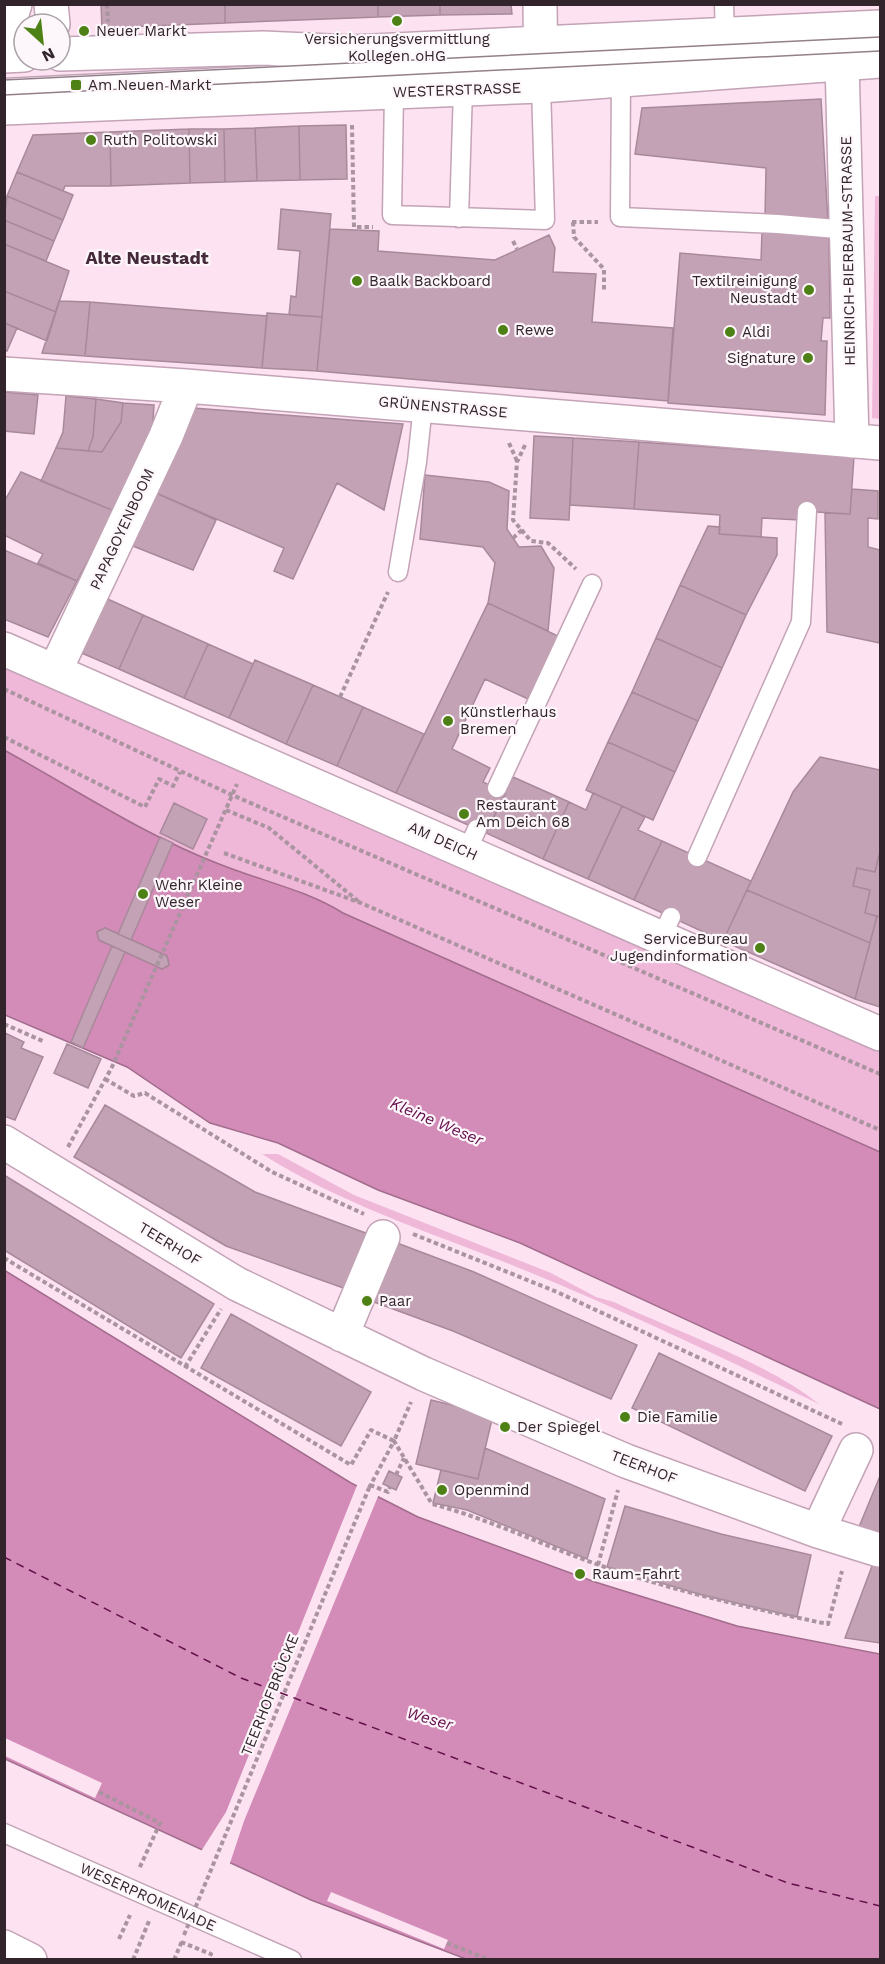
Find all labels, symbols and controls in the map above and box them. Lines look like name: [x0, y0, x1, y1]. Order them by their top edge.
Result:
north arrow: [12, 12, 72, 72]
marker: Versicherungsvermittlung Kollegen oHG: [390, 14, 404, 28]
place label: Neuer Markt: [96, 22, 187, 40]
marker: Neuer Markt: [77, 24, 91, 38]
place label: Versicherungsvermittlung Kollegen oHG: [304, 30, 490, 65]
text: N: [39, 44, 58, 66]
place label: Am Neuen Markt: [88, 76, 212, 94]
marker: Am Neuen Markt: [69, 78, 83, 92]
street label: WESTERSTRASSE: [392, 79, 522, 101]
place label: Ruth Politowski: [103, 131, 217, 149]
marker: Ruth Politowski: [84, 133, 98, 147]
street label: HEINRICH-BIERBAUM-STRASSE: [837, 136, 859, 366]
district label: Alte Neustadt: [85, 247, 209, 268]
place label: Baalk Backboard: [369, 272, 491, 290]
place label: Textilreinigung Neustadt: [692, 272, 798, 307]
marker: Baalk Backboard: [350, 274, 364, 288]
marker: Textilreinigung Neustadt: [802, 283, 816, 297]
place label: Rewe: [515, 321, 554, 339]
marker: Rewe: [496, 323, 510, 337]
place label: Aldi: [742, 323, 770, 341]
marker: Aldi: [723, 325, 737, 339]
place label: Signature: [727, 349, 796, 367]
marker: Signature: [801, 351, 815, 365]
street label: GRÜNENSTRASSE: [378, 392, 508, 422]
street label: PAPAGOYENBOOM: [86, 465, 158, 593]
place label: Künstlerhaus Bremen: [460, 703, 557, 738]
marker: Künstlerhaus Bremen: [441, 714, 455, 728]
place label: Restaurant Am Deich 68: [476, 796, 570, 831]
marker: Restaurant Am Deich 68: [457, 807, 471, 821]
street label: AM DEICH: [406, 818, 480, 864]
place label: Wehr Kleine Weser: [155, 876, 243, 911]
marker: Wehr Kleine Weser: [136, 887, 150, 901]
place label: ServiceBureau Jugendinformation: [610, 930, 748, 965]
marker: ServiceBureau Jugendinformation: [753, 941, 767, 955]
water label: Kleine Weser: [388, 1093, 487, 1150]
street label: TEERHOF: [136, 1218, 204, 1270]
place label: Paar: [379, 1292, 411, 1310]
marker: Paar: [360, 1294, 374, 1308]
place label: Die Familie: [637, 1408, 718, 1426]
marker: Die Familie: [618, 1410, 632, 1424]
place label: Der Spiegel: [517, 1418, 601, 1436]
marker: Der Spiegel: [498, 1420, 512, 1434]
street label: TEERHOF: [608, 1446, 680, 1488]
place label: Openmind: [454, 1481, 529, 1499]
marker: Openmind: [435, 1483, 449, 1497]
place label: Raum-Fahrt: [592, 1565, 680, 1583]
marker: Raum-Fahrt: [573, 1567, 587, 1581]
street label: TEERHOFBRÜCKE: [237, 1632, 303, 1758]
water label: Weser: [405, 1703, 456, 1734]
street label: WESERPROMENADE: [77, 1859, 219, 1935]

